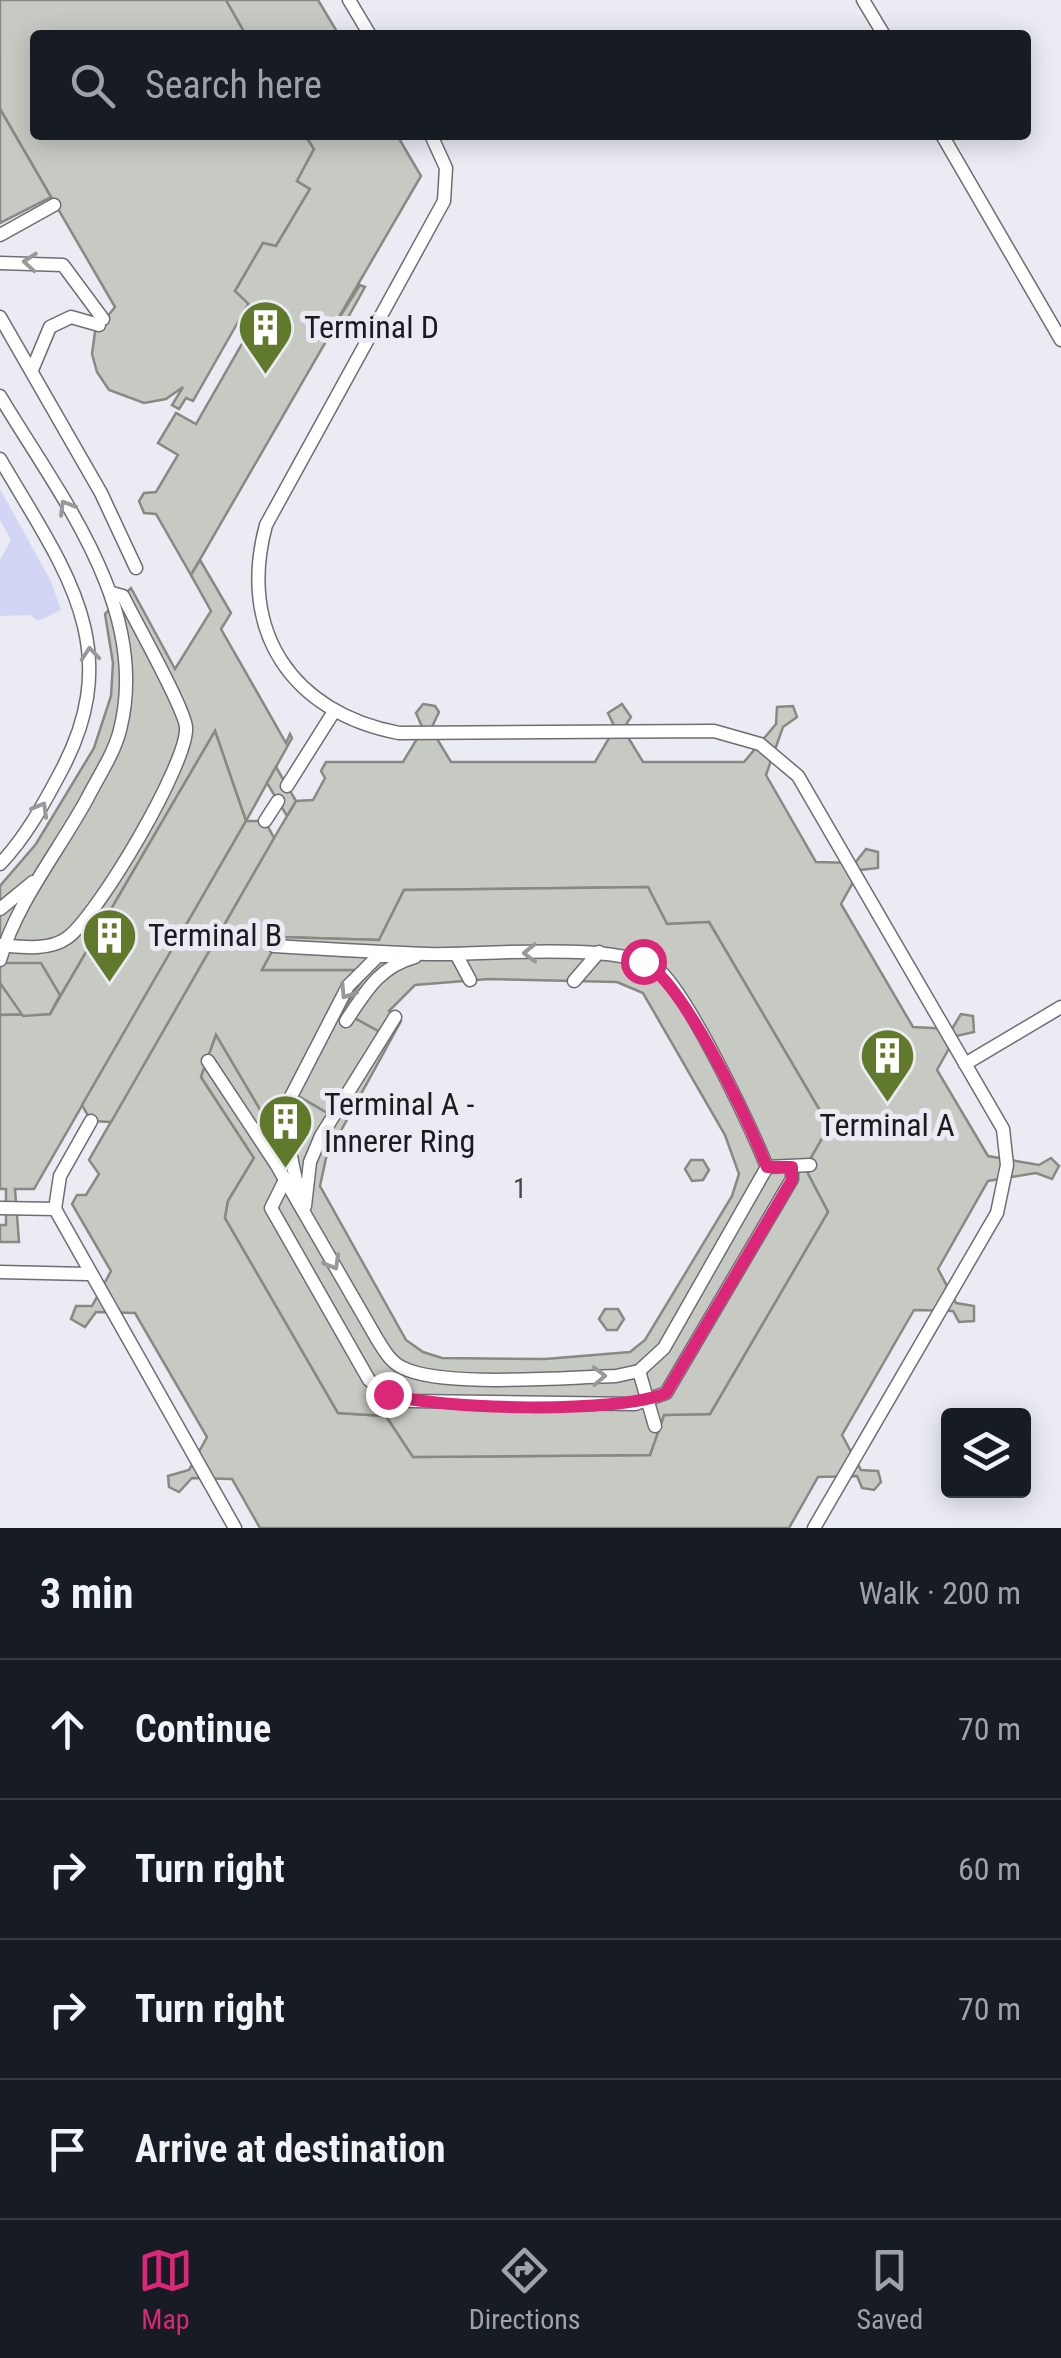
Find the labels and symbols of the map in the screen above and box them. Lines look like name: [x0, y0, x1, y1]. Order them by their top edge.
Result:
one-way arrow: [22, 252, 38, 274]
building icon: Terminal D: [235, 297, 295, 376]
place label: Terminal D: [304, 308, 439, 346]
one-way arrow: [59, 500, 78, 518]
one-way arrow: [79, 646, 101, 662]
one-way arrow: [28, 802, 48, 820]
building icon: Terminal B: [79, 905, 139, 984]
place label: Terminal B: [148, 916, 282, 954]
route start: [621, 939, 667, 985]
one-way arrow: [522, 942, 538, 964]
one-way arrow: [340, 982, 359, 1000]
building icon: Terminal A: [857, 1026, 917, 1105]
place label: Terminal A - Innerer Ring: [324, 1085, 475, 1160]
building icon: Terminal A - Innerer Ring: [255, 1092, 315, 1171]
place label: Terminal A: [819, 1106, 955, 1144]
house number: 1: [513, 1172, 527, 1205]
one-way arrow: [320, 1252, 340, 1270]
one-way arrow: [591, 1366, 607, 1387]
route end: [366, 1372, 412, 1418]

